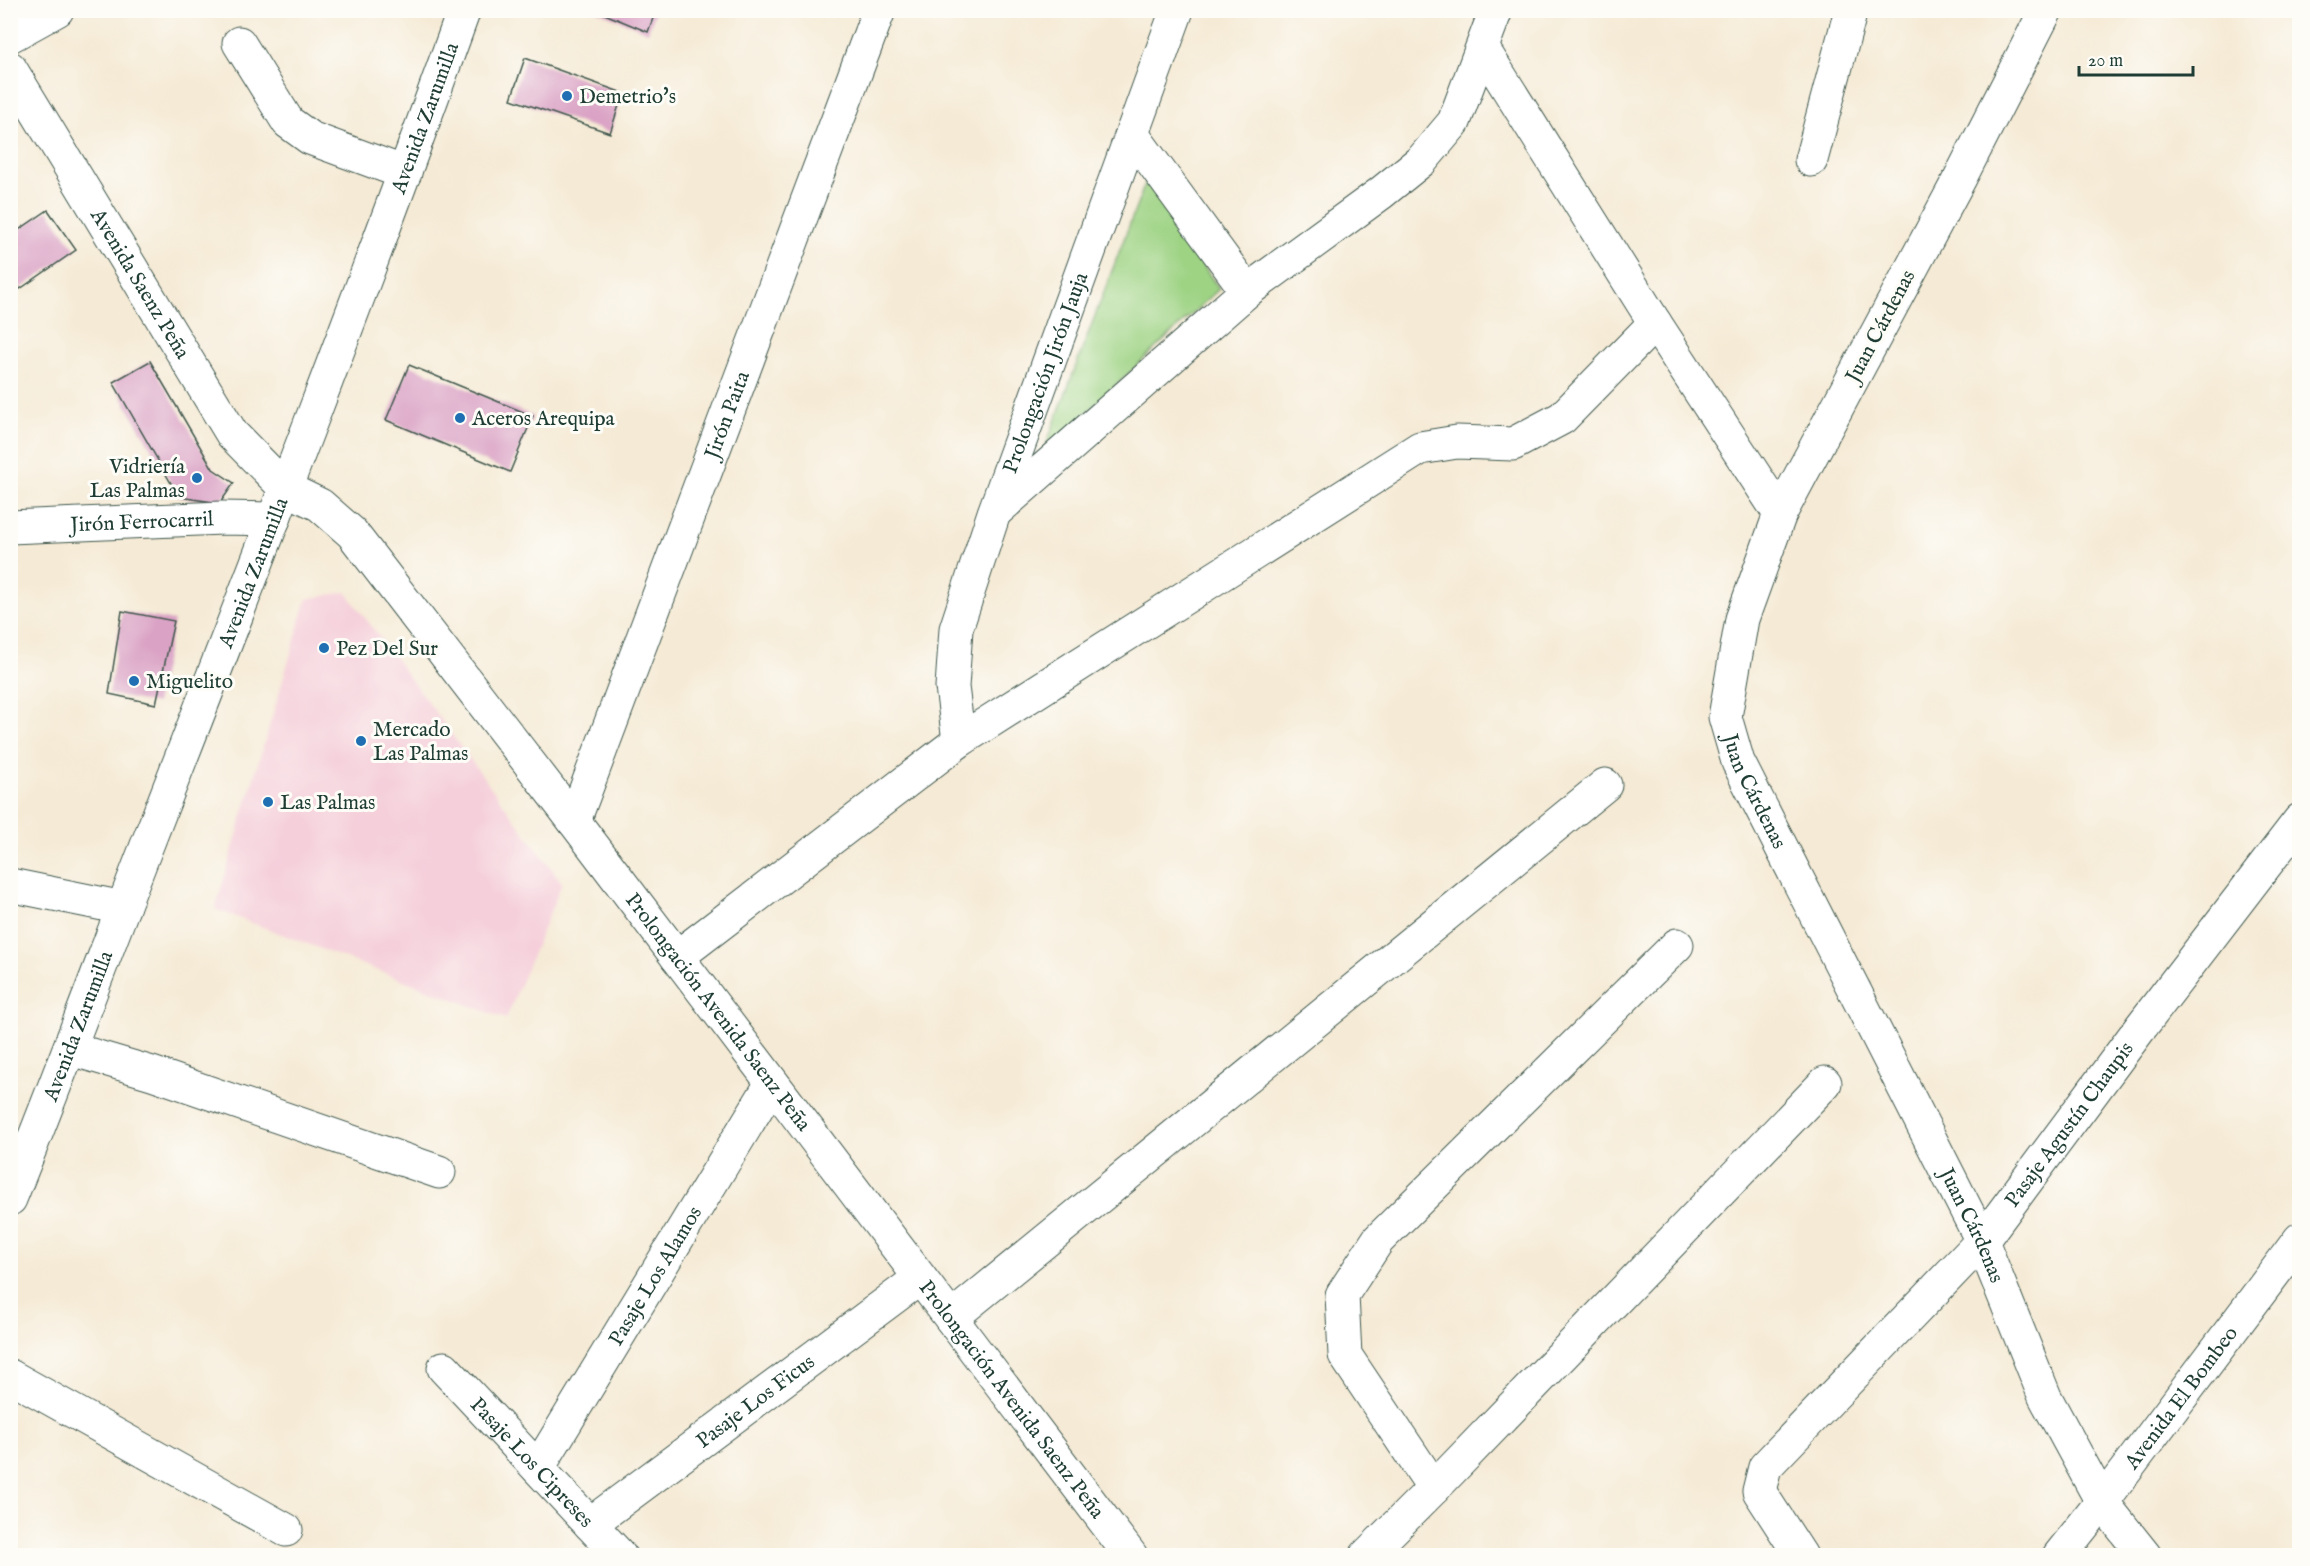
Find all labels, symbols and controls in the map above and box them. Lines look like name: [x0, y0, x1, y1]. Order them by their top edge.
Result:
street label: Avenida Zarumilla: [386, 38, 466, 199]
scale bar: [2079, 39, 2193, 77]
text: 20 m: [2088, 50, 2123, 73]
place label: Demetrio's: [579, 84, 676, 111]
marker: Demetrio's: [560, 89, 574, 103]
street label: Avenida Saenz Peña: [83, 203, 196, 365]
street label: Juan Cárdenas: [1839, 266, 1922, 390]
street label: Prolongación Jirón Jauja: [998, 268, 1096, 477]
street label: Jirón Paita: [699, 367, 757, 465]
place label: Aceros Arequipa: [471, 406, 616, 433]
marker: Aceros Arequipa: [453, 411, 467, 425]
place label: Vidriería Las Palmas: [90, 454, 186, 505]
marker: Vidriería Las Palmas: [190, 471, 204, 485]
street label: Avenida Zarumilla: [213, 493, 296, 653]
street label: Jirón Ferrocarril: [68, 506, 214, 540]
place label: Pez Del Sur: [336, 636, 438, 663]
marker: Pez Del Sur: [317, 641, 331, 655]
place label: Miguelito: [146, 669, 233, 696]
marker: Miguelito: [127, 674, 141, 688]
place label: Mercado Las Palmas: [373, 717, 468, 768]
street label: Juan Cárdenas: [1715, 729, 1792, 854]
marker: Mercado Las Palmas: [354, 734, 368, 748]
place label: Las Palmas: [280, 790, 375, 817]
marker: Las Palmas: [261, 795, 275, 809]
street label: Prolongación Avenida Saenz Peña: [618, 888, 817, 1138]
street label: Avenida Zarumilla: [38, 946, 121, 1106]
street label: Pasaje Agustín Chaupis: [2000, 1037, 2140, 1213]
street label: Juan Cárdenas: [1931, 1162, 2009, 1287]
street label: Pasaje Los Alamos: [603, 1201, 709, 1352]
street label: Prolongación Avenida Saenz Peña: [912, 1275, 1110, 1525]
street label: Avenida El Bombeo: [2119, 1321, 2245, 1476]
street label: Pasaje Los Ficus: [691, 1349, 821, 1455]
street label: Pasaje Los Cipreses: [464, 1392, 599, 1534]

